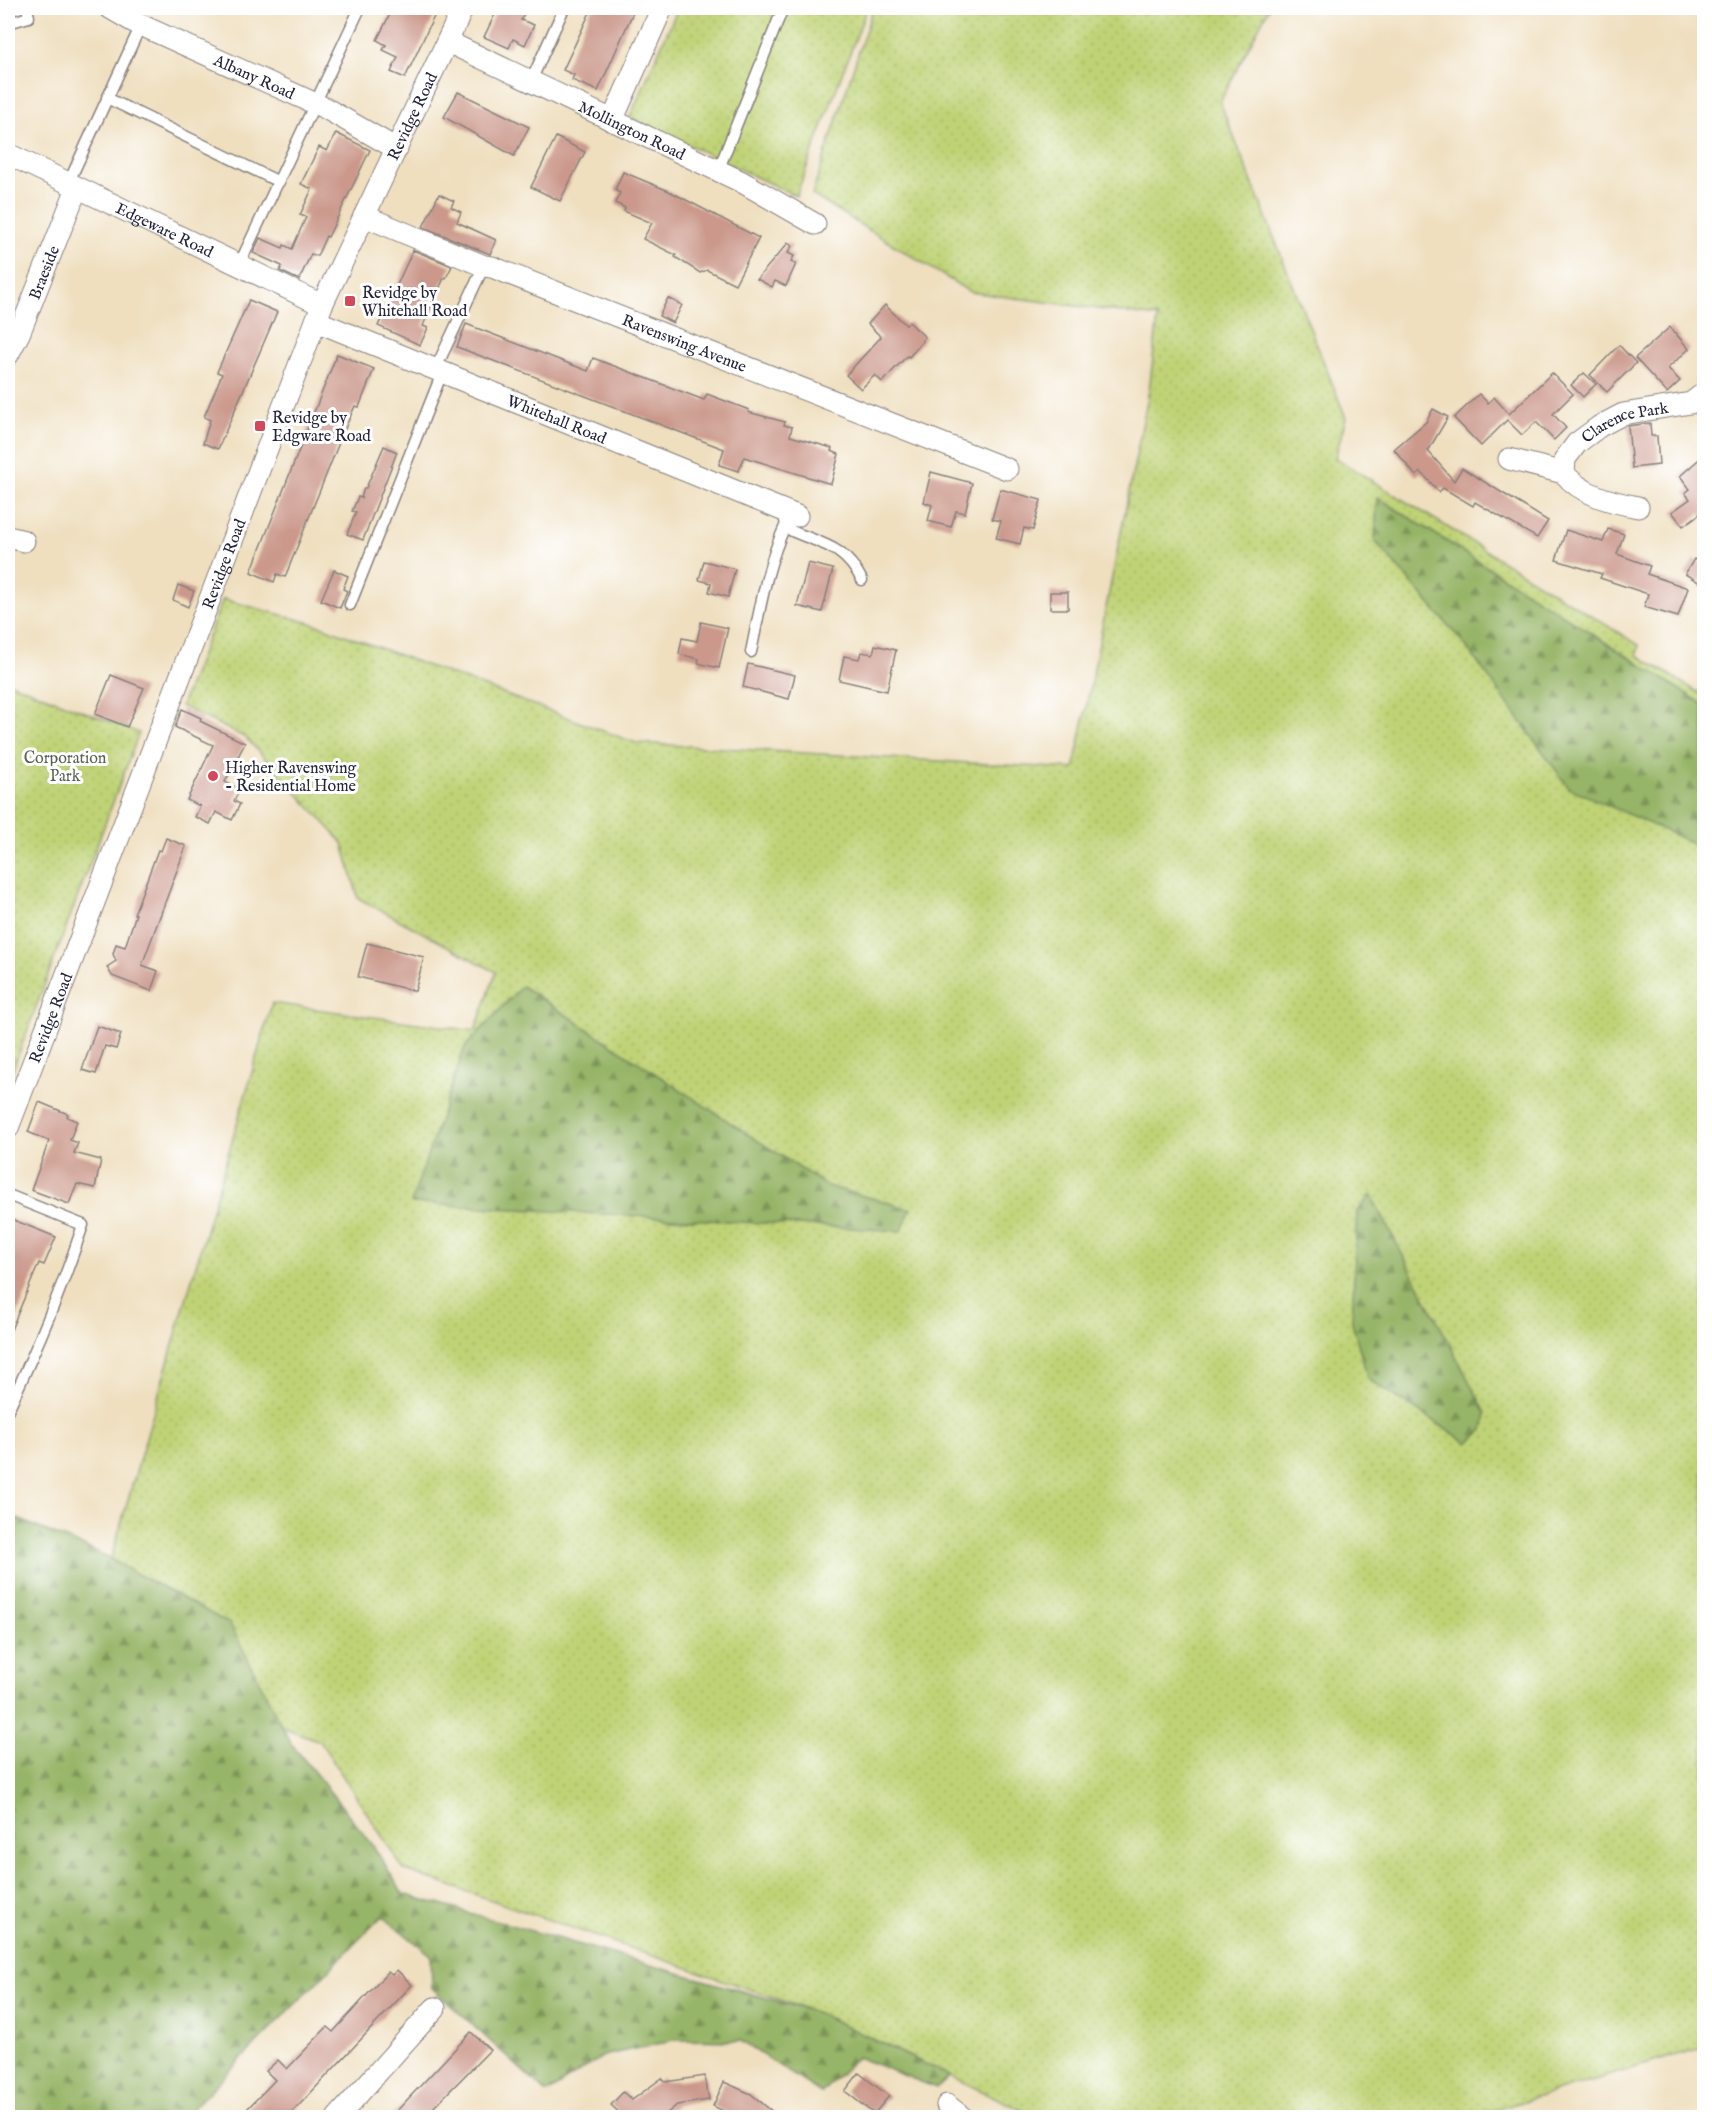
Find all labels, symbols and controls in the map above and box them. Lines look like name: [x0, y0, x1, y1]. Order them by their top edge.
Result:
street label: Albany Road: [209, 51, 298, 105]
street label: Revidge Road: [384, 69, 443, 164]
street label: Mollington Road: [575, 98, 688, 166]
street label: Edgeware Road: [112, 199, 216, 263]
street label: Braeside: [26, 243, 65, 303]
place label: Revidge by Whitehall Road: [362, 284, 468, 322]
marker: Revidge by Whitehall Road: [343, 294, 357, 308]
street label: Ravenswing Avenue: [619, 311, 749, 378]
street label: Whitehall Road: [504, 391, 609, 450]
street label: Clarence Park: [1578, 399, 1670, 448]
place label: Revidge by Edgware Road: [272, 409, 371, 447]
marker: Revidge by Edgware Road: [253, 419, 267, 433]
street label: Revidge Road: [199, 516, 252, 612]
park label: Corporation Park: [24, 749, 107, 787]
place label: Higher Ravenswing - Residential Home: [225, 759, 357, 797]
marker: Higher Ravenswing - Residential Home: [206, 769, 220, 783]
street label: Revidge Road: [26, 970, 78, 1066]

